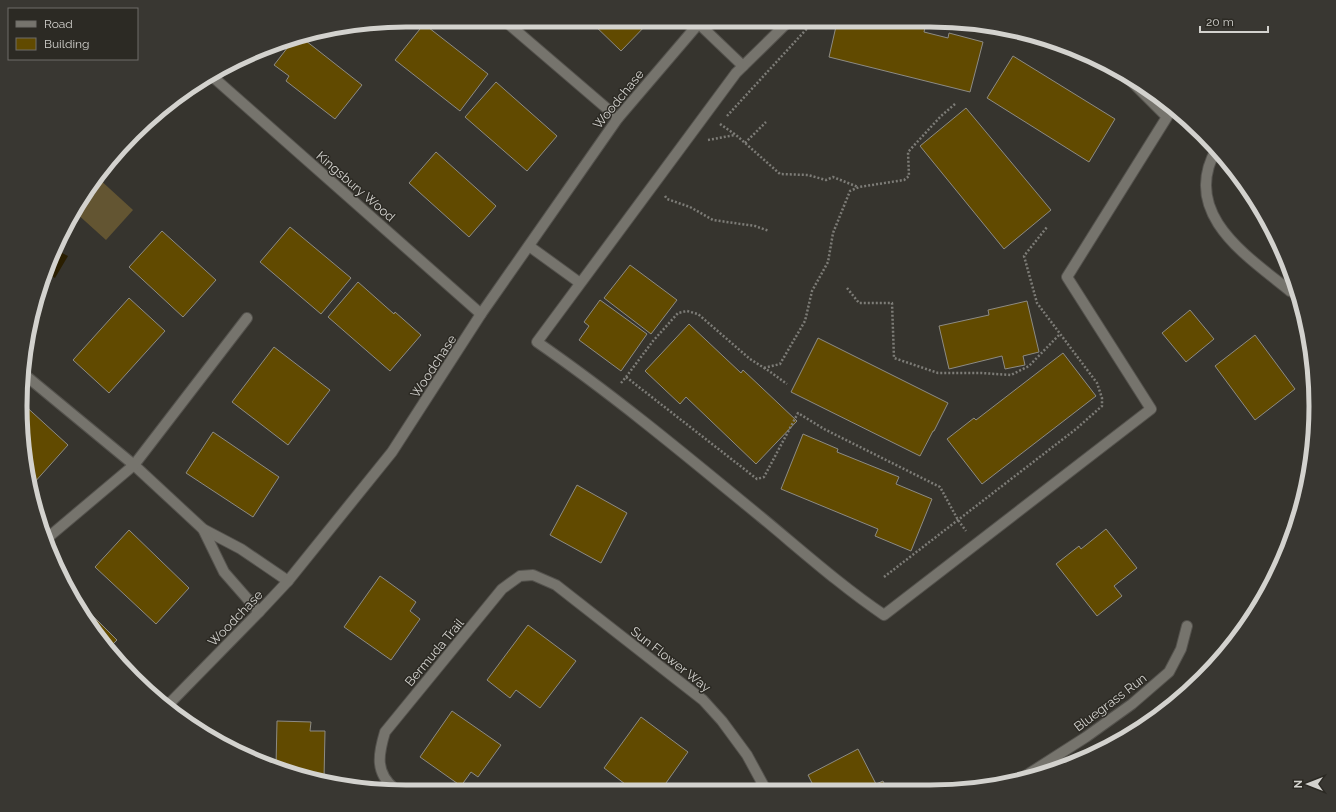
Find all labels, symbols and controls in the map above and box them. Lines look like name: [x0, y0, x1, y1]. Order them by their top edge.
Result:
legend: [8, 8, 138, 60]
scale bar: [1200, 8, 1268, 34]
text: 20 m: [1206, 15, 1234, 29]
text: Road: [44, 17, 73, 31]
text: Building: [44, 37, 90, 51]
street label: Woodchase: [590, 66, 647, 132]
street label: Kingsbury Wood: [313, 148, 398, 225]
street label: Woodchase: [408, 332, 460, 401]
street label: Woodchase: [205, 587, 266, 649]
street label: Bermuda Trail: [402, 615, 467, 689]
street label: Sun Flower Way: [628, 624, 714, 695]
street label: Bluegrass Run: [1071, 670, 1149, 734]
north arrow: [1288, 764, 1328, 804]
text: N: [1292, 780, 1305, 788]

